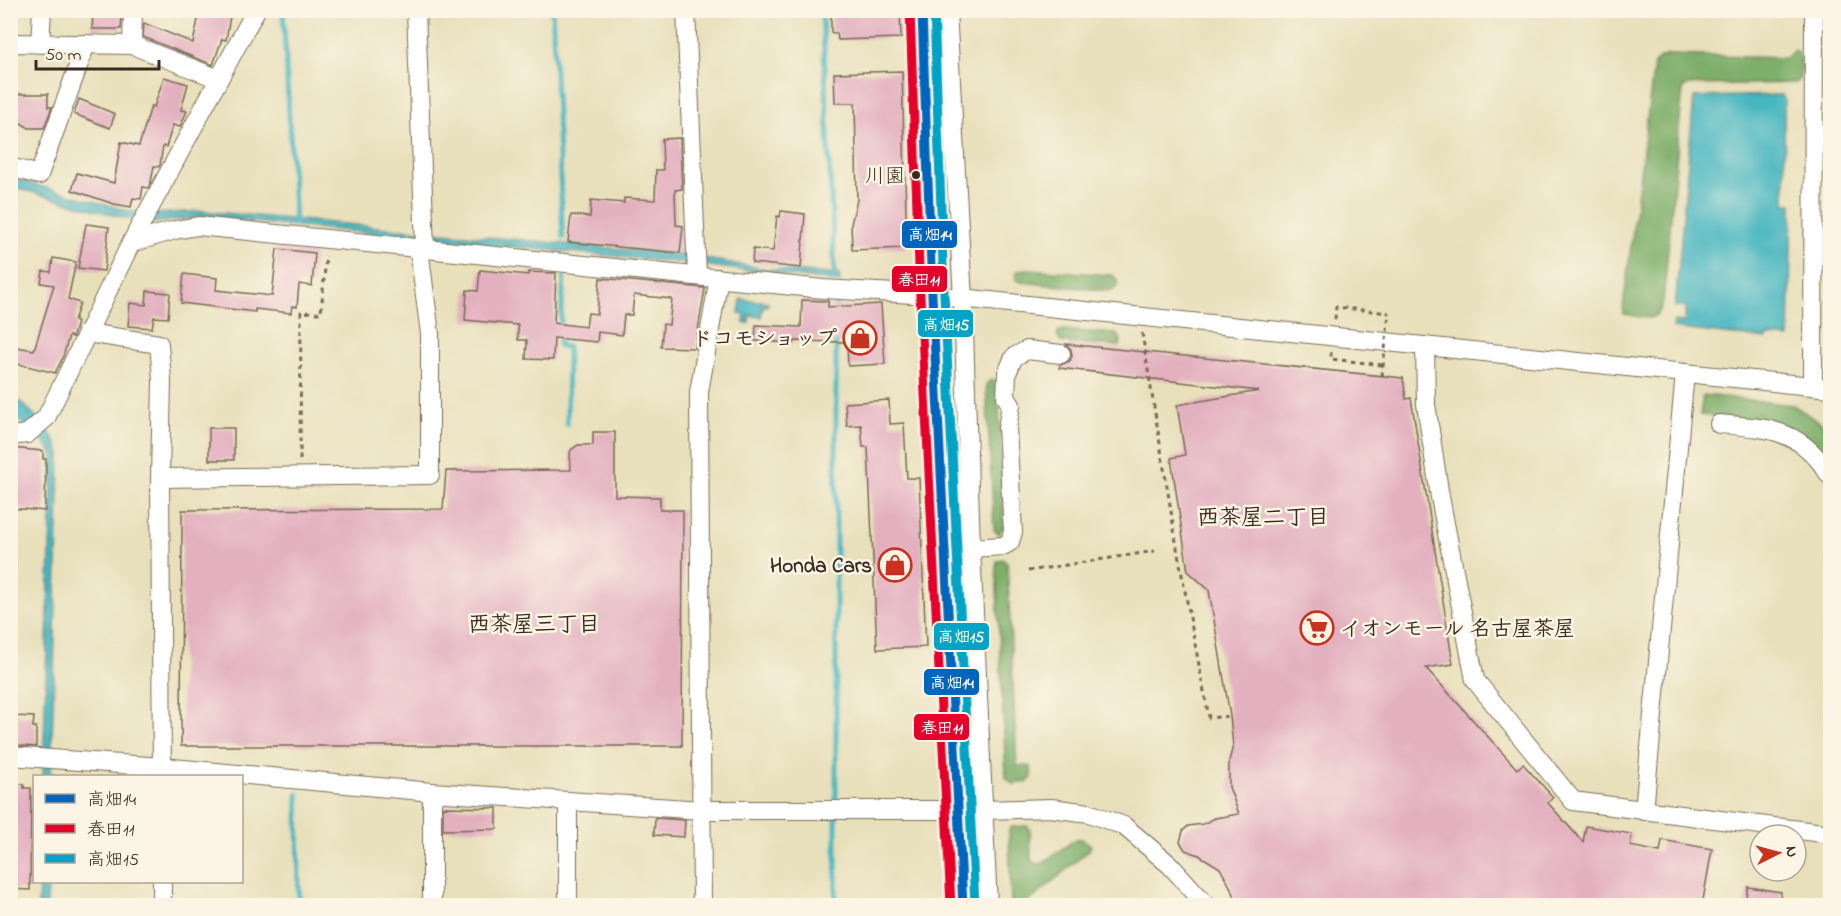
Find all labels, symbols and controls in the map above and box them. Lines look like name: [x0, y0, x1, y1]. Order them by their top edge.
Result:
scale bar: [36, 33, 159, 71]
text: 50 m: [45, 43, 82, 69]
place label: 川園: [865, 163, 905, 192]
marker: 川園: [910, 169, 922, 181]
line badge: 高畑14: [901, 220, 958, 249]
text: 高畑14: [908, 224, 952, 248]
line badge: 春田11: [891, 265, 948, 293]
text: 春田11: [898, 269, 941, 293]
line badge: 高畑15: [917, 309, 974, 338]
text: 高畑15: [923, 314, 970, 338]
shop icon: ドコモショップ: [842, 320, 878, 356]
place label: ドコモショップ: [692, 325, 837, 355]
district label: 西茶屋二丁目: [1197, 503, 1329, 535]
shop icon: Honda Cars: [877, 547, 913, 583]
place label: Honda Cars: [770, 552, 872, 582]
district label: 西茶屋三丁目: [468, 610, 600, 642]
supermarket icon: イオンモール 名古屋茶屋: [1299, 610, 1335, 646]
place label: イオンモール 名古屋茶屋: [1340, 615, 1575, 645]
line badge: 高畑15: [933, 622, 990, 651]
text: 高畑15: [938, 626, 985, 650]
line badge: 高畑14: [923, 668, 980, 696]
text: 高畑14: [930, 672, 974, 696]
line badge: 春田11: [913, 713, 970, 741]
text: 春田11: [921, 717, 964, 741]
legend: [33, 775, 243, 883]
text: 高畑14: [87, 788, 137, 814]
text: 春田11: [87, 818, 135, 844]
north arrow: [1748, 823, 1808, 883]
text: N: [1778, 845, 1803, 858]
text: 高畑15: [87, 848, 139, 874]

